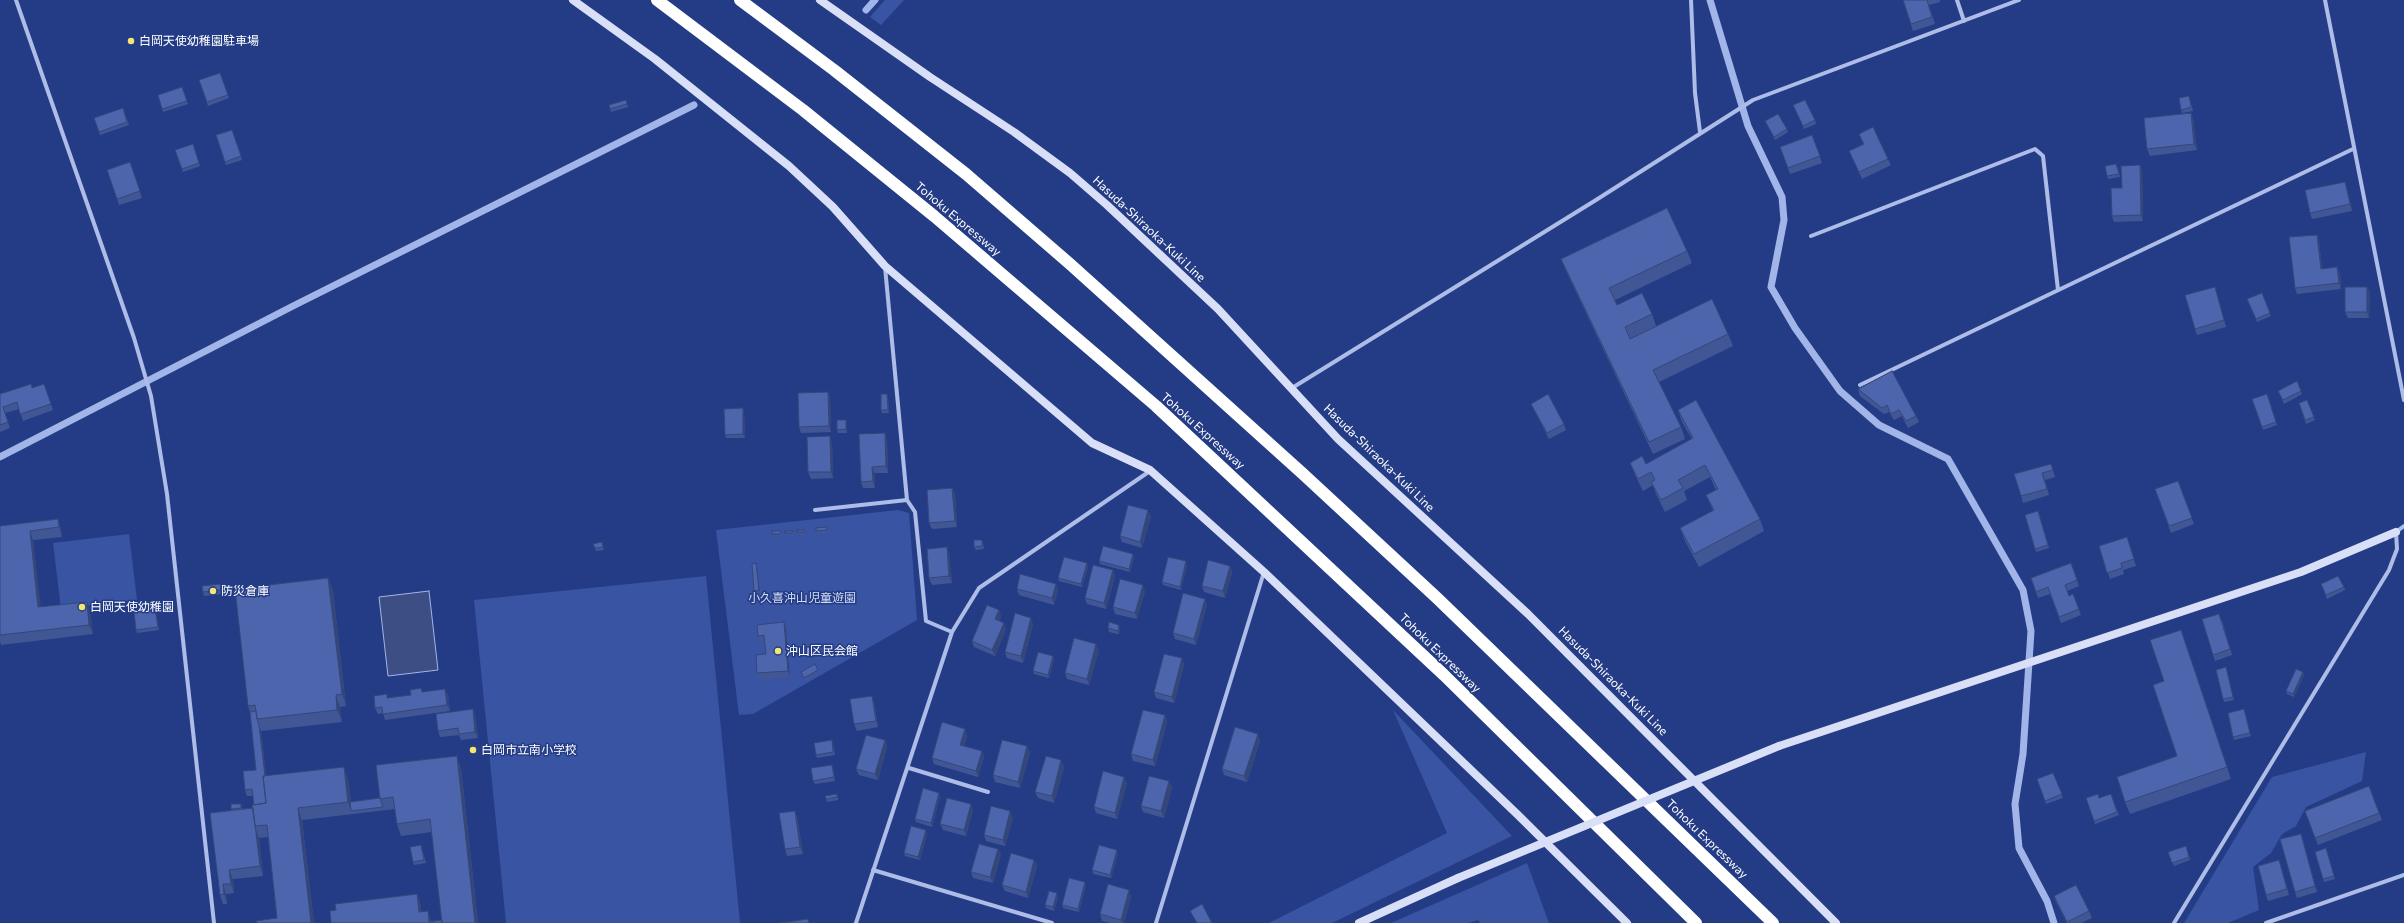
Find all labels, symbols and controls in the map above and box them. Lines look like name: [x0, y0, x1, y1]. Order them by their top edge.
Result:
place label: 白岡天使幼稚園駐車場: [139, 34, 259, 48]
marker: 白岡天使幼稚園駐車場: [126, 36, 136, 46]
street label: Hasuda-Shiraoka-Kuki Line: [1090, 173, 1208, 285]
street label: Tohoku Expressway: [912, 179, 1004, 259]
street label: Tohoku Expressway: [1158, 390, 1248, 472]
street label: Hasuda-Shiraoka-Kuki Line: [1321, 401, 1437, 515]
place label: 防災倉庫: [221, 584, 269, 598]
marker: 防災倉庫: [208, 586, 218, 596]
park label: 小久喜沖山児童遊園: [748, 591, 856, 605]
place label: 白岡天使幼稚園: [90, 600, 174, 614]
marker: 白岡天使幼稚園: [77, 602, 87, 612]
street label: Tohoku Expressway: [1396, 610, 1484, 696]
street label: Hasuda-Shiraoka-Kuki Line: [1555, 623, 1671, 739]
place label: 沖山区民会館: [786, 644, 858, 658]
marker: 沖山区民会館: [773, 646, 783, 656]
place label: 白岡市立南小学校: [481, 743, 577, 757]
marker: 白岡市立南小学校: [468, 745, 478, 755]
street label: Tohoku Expressway: [1663, 796, 1751, 882]

